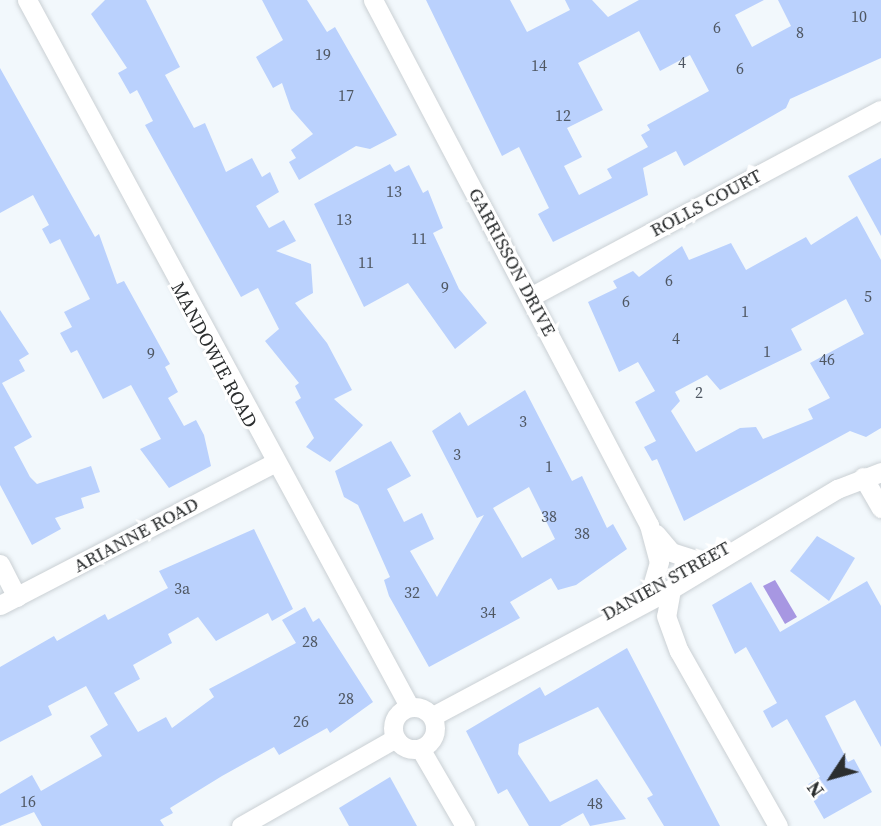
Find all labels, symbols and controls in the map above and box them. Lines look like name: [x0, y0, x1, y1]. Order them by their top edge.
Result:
house number: 10: [851, 6, 867, 26]
house number: 6: [713, 17, 721, 37]
house number: 8: [796, 22, 804, 42]
house number: 19: [315, 44, 331, 64]
house number: 4: [678, 52, 686, 72]
house number: 14: [531, 55, 547, 75]
house number: 6: [736, 58, 744, 78]
house number: 17: [338, 85, 354, 105]
house number: 12: [555, 105, 571, 125]
street label: ROLLS COURT: [646, 164, 766, 242]
house number: 13: [386, 181, 402, 201]
street label: GARRISSON DRIVE: [463, 184, 561, 340]
house number: 13: [336, 209, 352, 229]
house number: 11: [411, 228, 427, 248]
house number: 11: [358, 252, 374, 272]
house number: 6: [665, 270, 673, 290]
house number: 9: [441, 277, 449, 297]
street label: MANDOWIE ROAD: [166, 278, 262, 432]
house number: 5: [864, 286, 872, 306]
house number: 6: [622, 291, 630, 311]
house number: 1: [741, 301, 749, 321]
house number: 4: [672, 328, 680, 348]
house number: 1: [763, 341, 771, 361]
house number: 9: [147, 343, 155, 363]
house number: 46: [819, 349, 835, 369]
house number: 2: [695, 382, 703, 402]
house number: 3: [519, 411, 527, 431]
house number: 3: [453, 444, 461, 464]
house number: 1: [545, 456, 553, 476]
street label: ARIANNE ROAD: [70, 492, 202, 578]
house number: 38: [541, 506, 557, 526]
house number: 38: [574, 523, 590, 543]
street label: DANIEN STREET: [598, 536, 734, 626]
house number: 3a: [174, 578, 190, 598]
house number: 32: [404, 582, 420, 602]
house number: 34: [480, 602, 496, 622]
house number: 28: [302, 631, 318, 651]
house number: 28: [338, 688, 354, 708]
house number: 26: [293, 711, 309, 731]
north arrow: [797, 742, 867, 812]
text: N: [800, 776, 830, 803]
house number: 16: [20, 791, 36, 811]
house number: 48: [587, 793, 603, 813]

